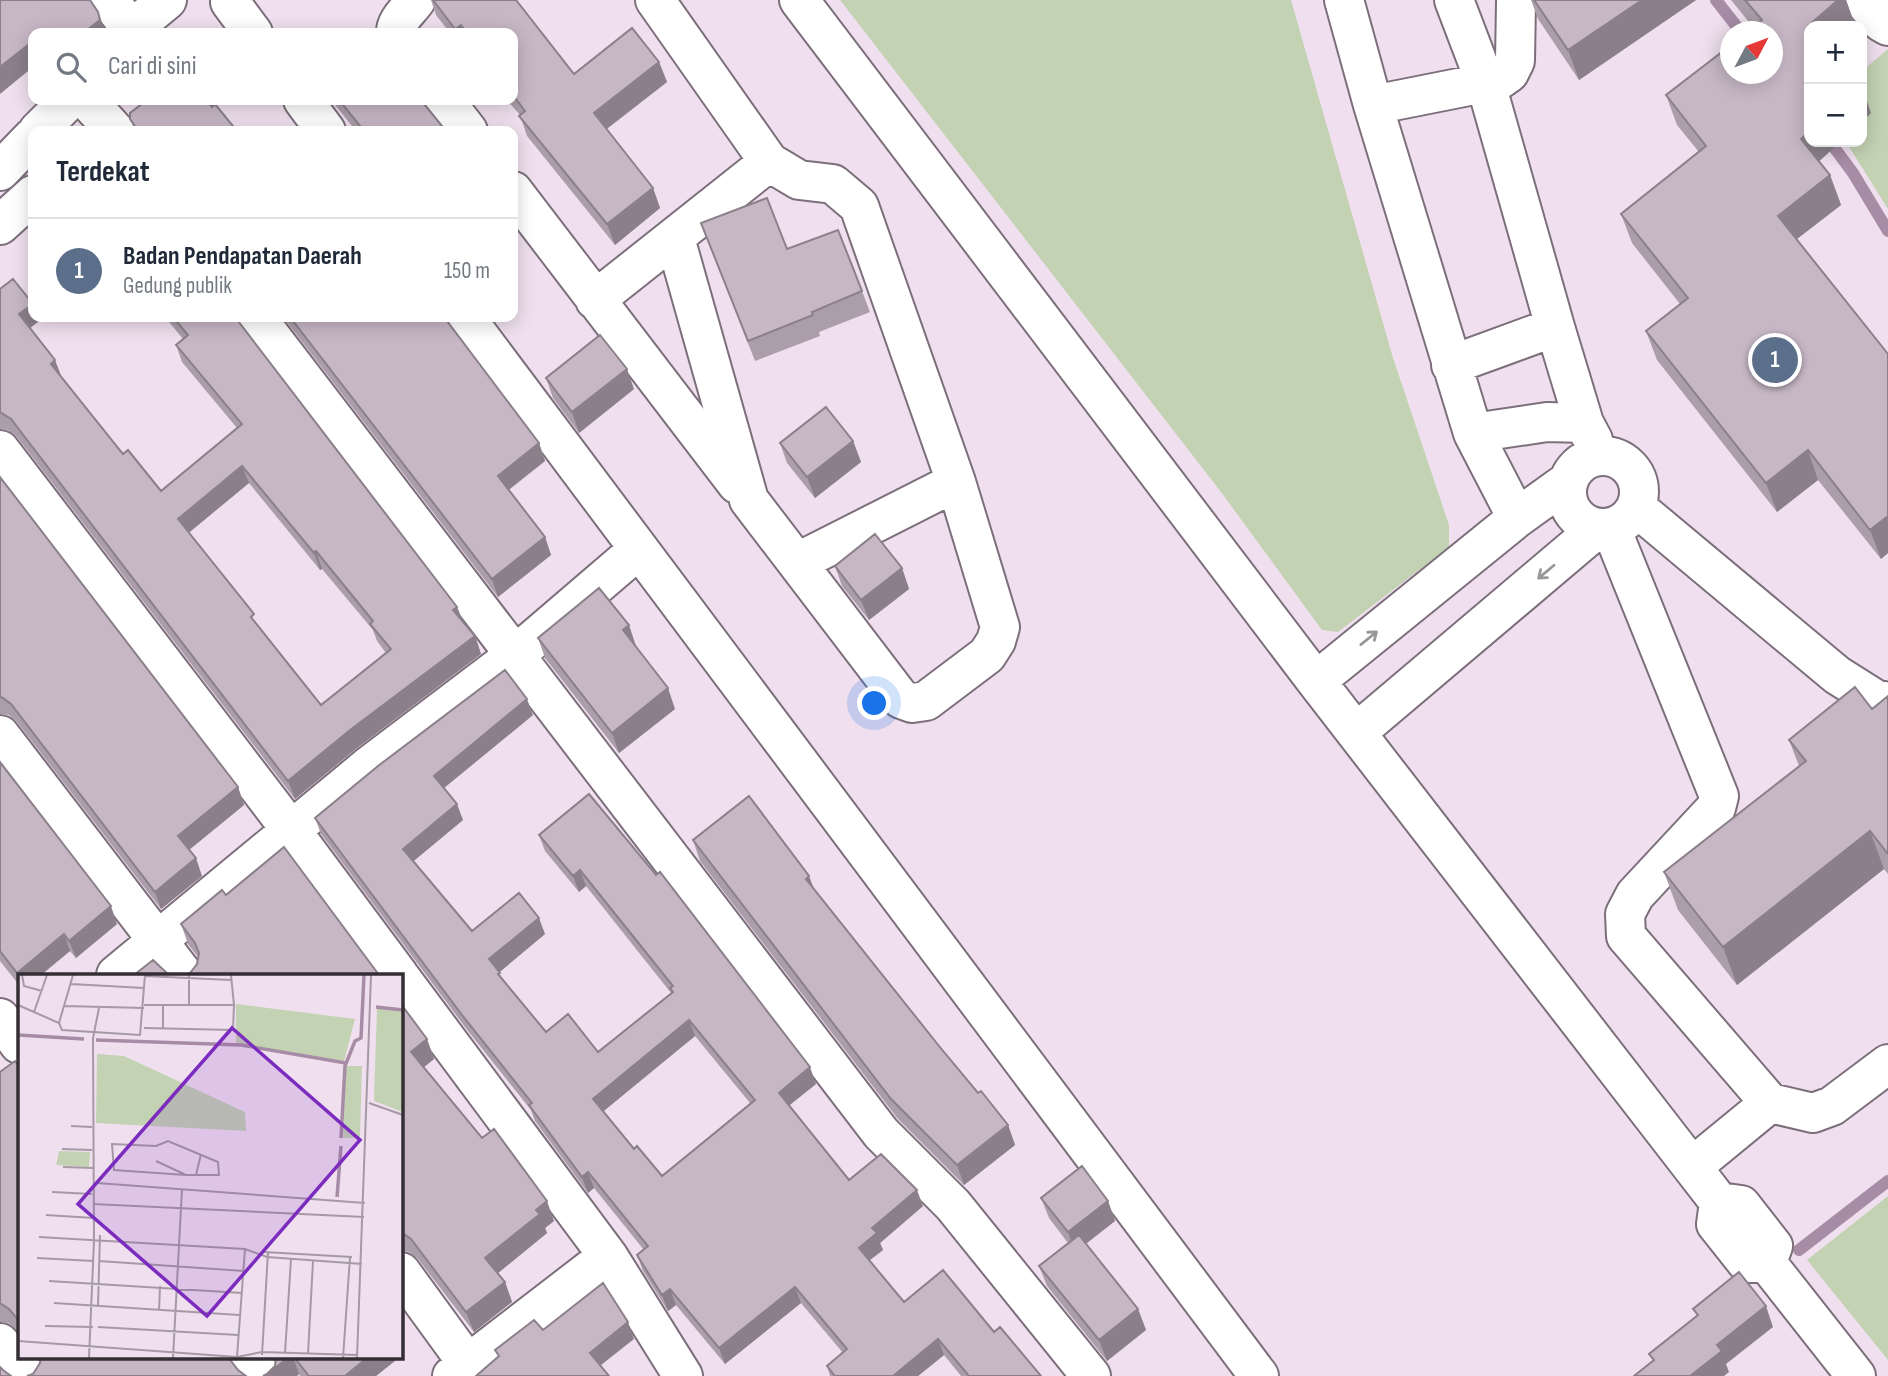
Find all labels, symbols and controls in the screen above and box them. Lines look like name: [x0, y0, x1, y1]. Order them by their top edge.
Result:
north arrow: [1720, 21, 1783, 84]
map controls: [1804, 21, 1867, 147]
button: +: [1804, 21, 1867, 84]
search box: [28, 28, 518, 105]
icon: search: [52, 48, 90, 86]
text: Cari di sini: [108, 51, 197, 82]
button: −: [1804, 84, 1867, 147]
text: Terdekat: [56, 154, 150, 190]
text: Badan Pendapatan Daerah: [123, 241, 362, 272]
text: 1: [74, 257, 84, 285]
text: 150 m: [444, 257, 490, 285]
text: Gedung publik: [123, 272, 232, 300]
pin: 1: [1752, 334, 1798, 386]
one-way arrow: [1537, 564, 1555, 580]
one-way arrow: [1360, 630, 1378, 645]
your location: [857, 686, 891, 720]
inset map: [18, 974, 402, 1358]

